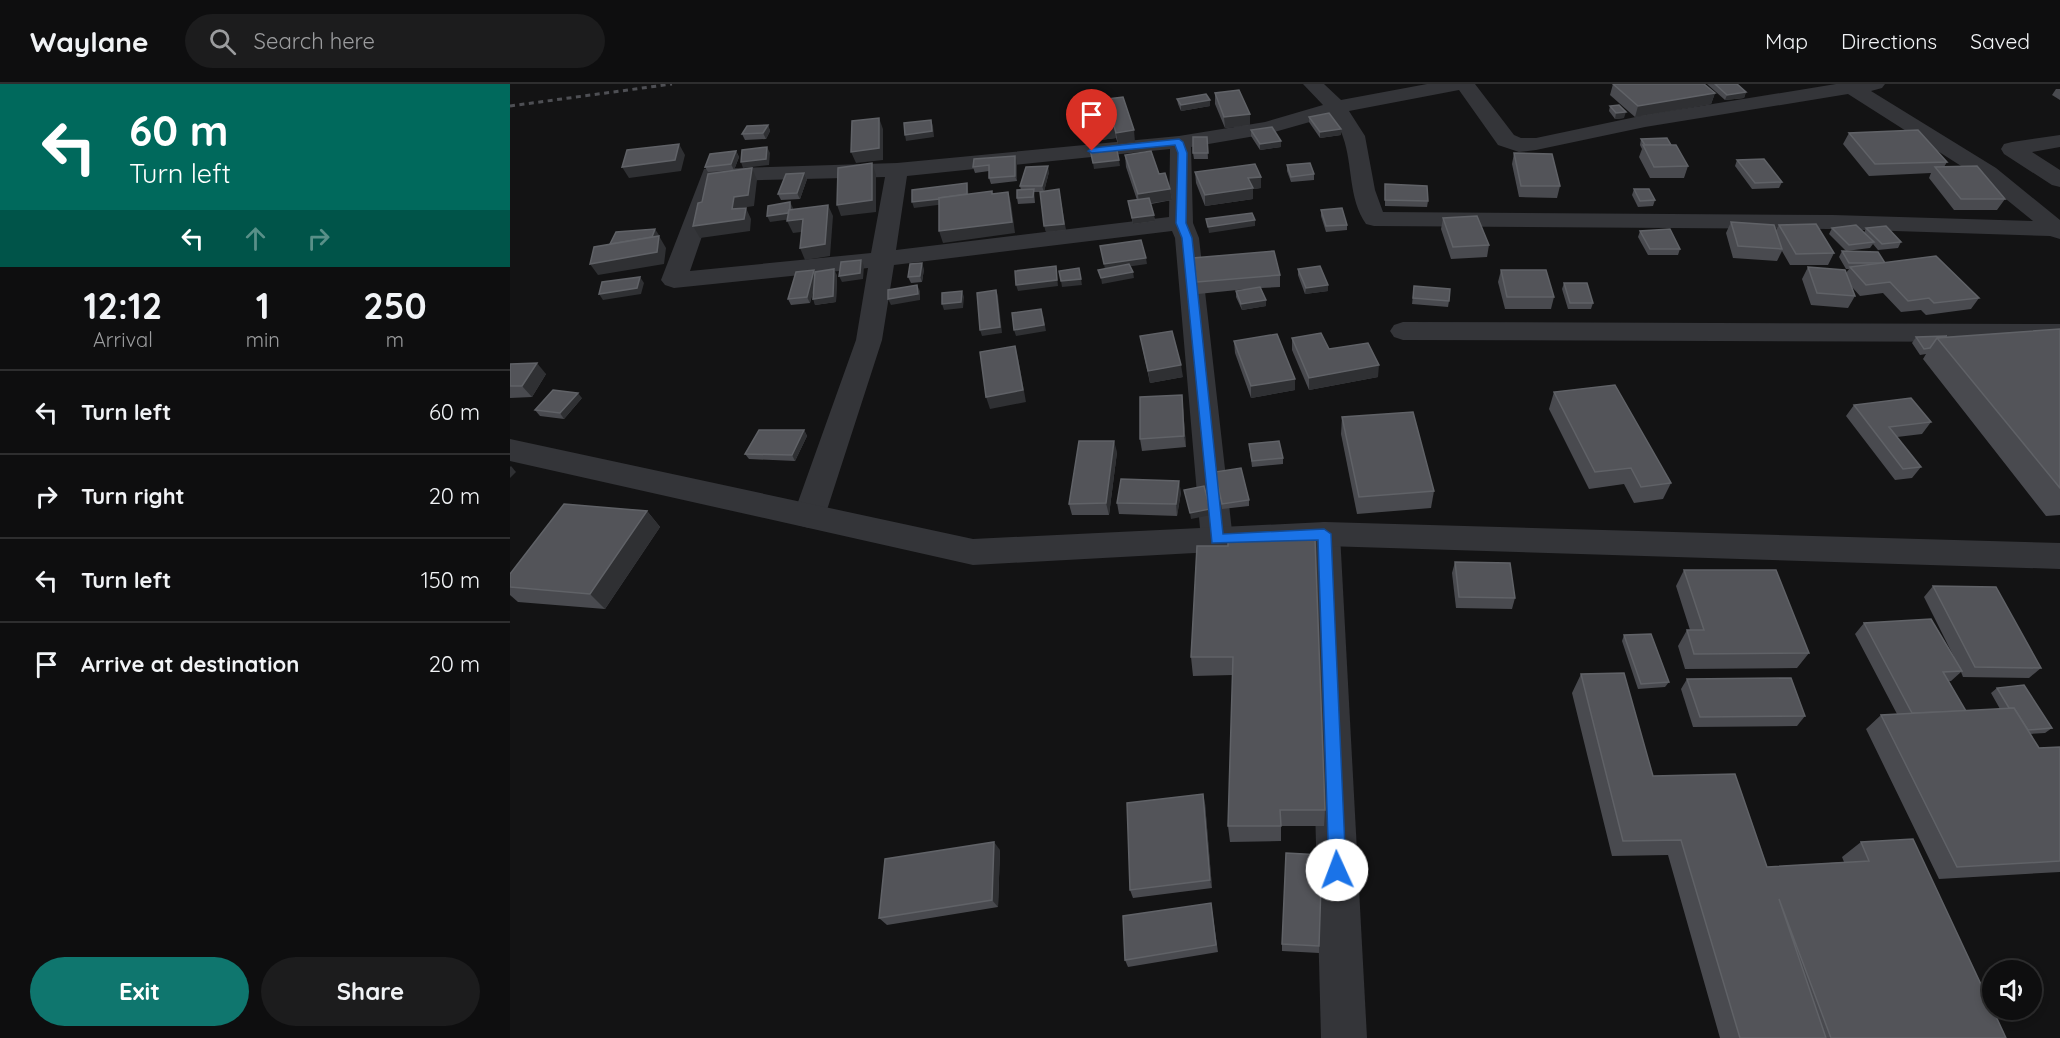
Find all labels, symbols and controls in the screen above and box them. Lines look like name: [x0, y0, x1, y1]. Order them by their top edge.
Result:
search box: [185, 14, 605, 68]
text: Waylane: [30, 24, 149, 59]
icon: search: [206, 25, 239, 58]
text: Search here: [254, 27, 375, 55]
text: Map: [1765, 28, 1808, 54]
text: Directions: [1841, 28, 1937, 54]
text: Saved: [1970, 28, 2030, 54]
pin: [1066, 89, 1117, 151]
icon: arrive: [1075, 98, 1108, 131]
text: 60 m: [129, 104, 229, 157]
icon: left: [30, 108, 108, 186]
text: Turn left: [129, 156, 231, 190]
icon: left: [176, 222, 209, 255]
icon: ahead: [239, 222, 272, 255]
icon: right: [302, 222, 335, 255]
text: 12:12: [83, 283, 162, 328]
text: 1: [256, 283, 270, 328]
text: 250: [363, 283, 427, 328]
text: Arrival: [93, 327, 153, 352]
text: min: [246, 327, 280, 352]
text: m: [386, 327, 404, 352]
icon: left: [30, 396, 63, 429]
text: Turn left: [81, 398, 171, 426]
text: 60 m: [429, 398, 480, 426]
icon: right: [30, 480, 63, 513]
text: Turn right: [81, 482, 185, 510]
text: 20 m: [429, 482, 480, 510]
icon: left: [30, 564, 63, 597]
text: Turn left: [81, 566, 171, 594]
text: 150 m: [421, 566, 480, 594]
icon: arrive: [30, 648, 63, 681]
text: Arrive at destination: [81, 650, 299, 678]
text: 20 m: [429, 650, 480, 678]
position arrow: [1305, 838, 1369, 902]
button: Exit: [30, 957, 249, 1026]
button: Share: [261, 957, 480, 1026]
map controls: [1982, 960, 2042, 1020]
button: sound: [1982, 960, 2042, 1020]

